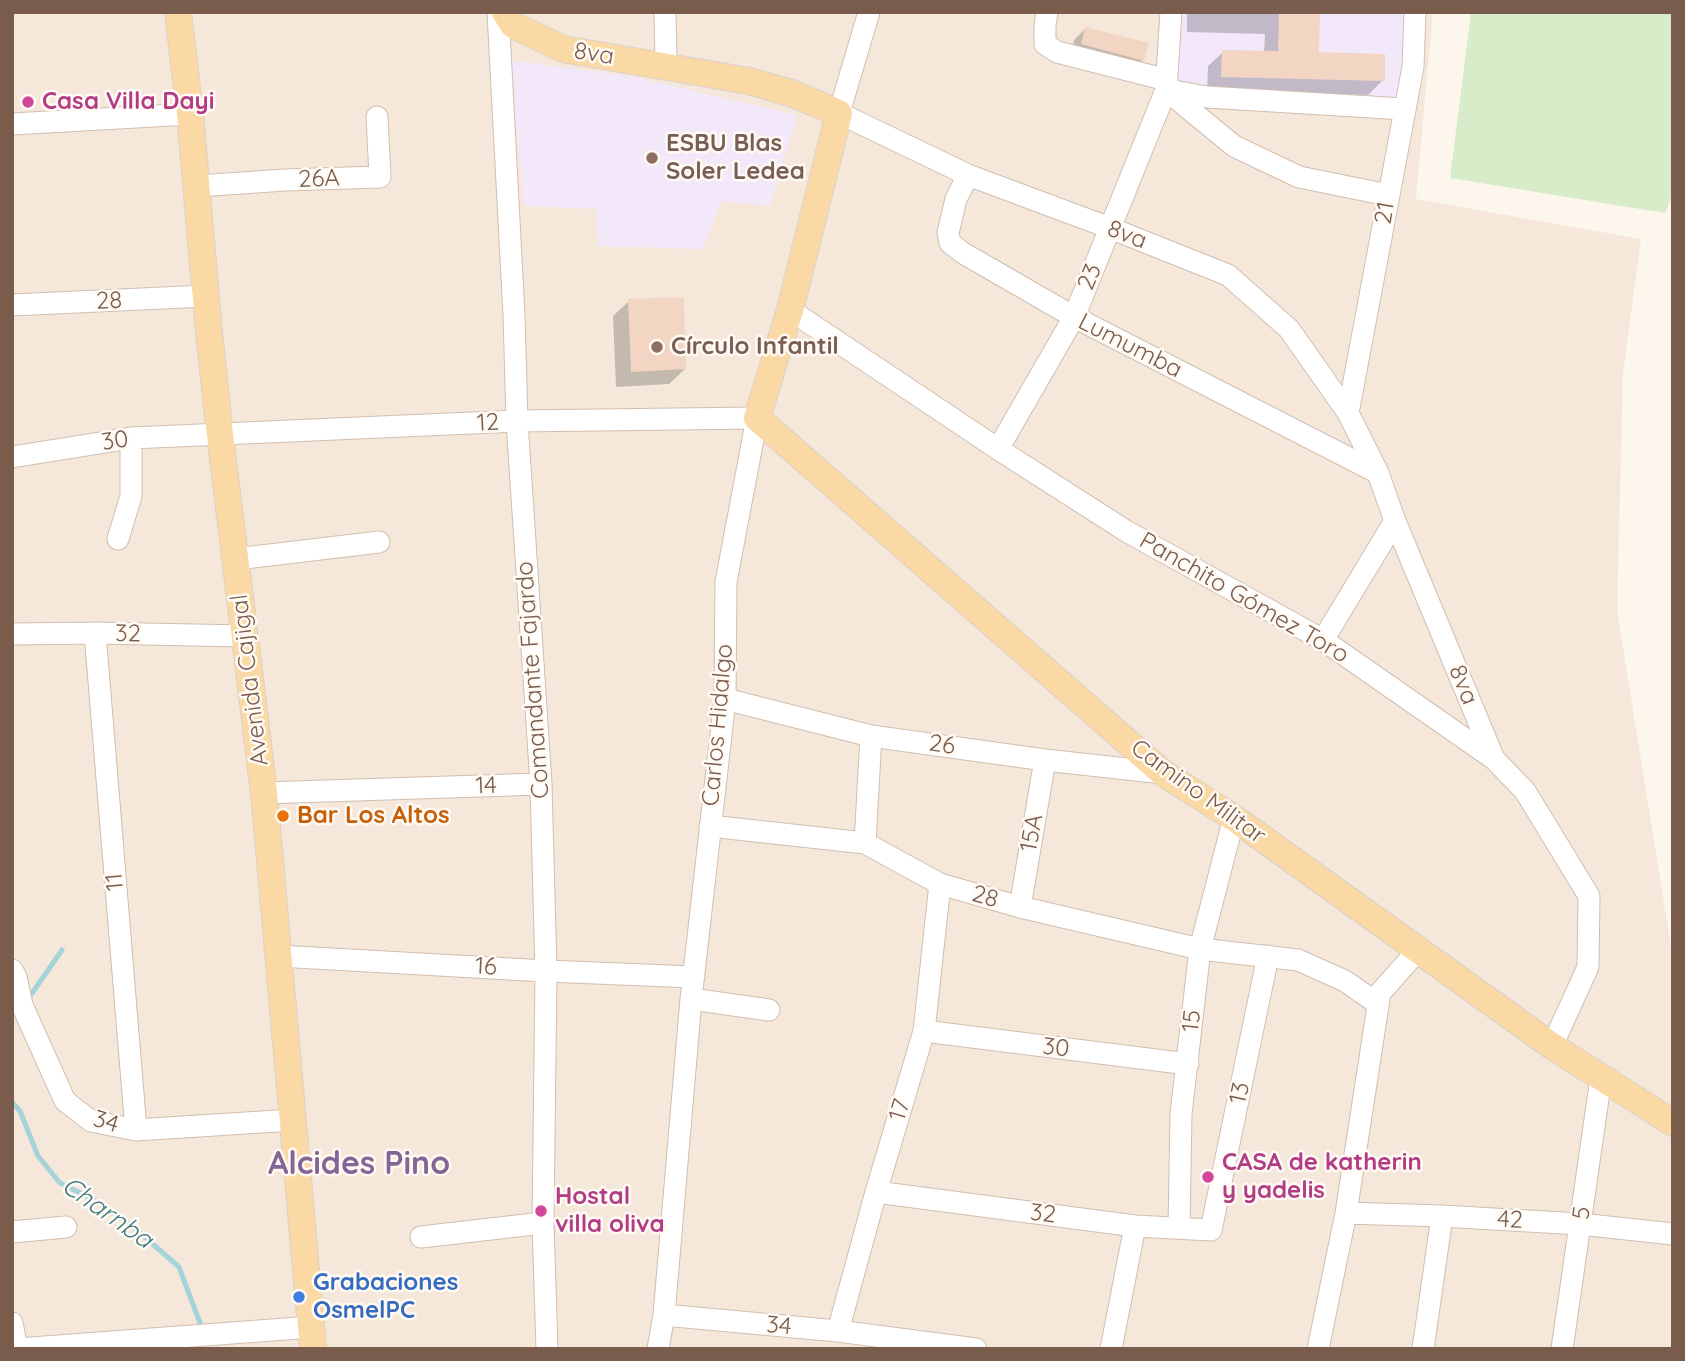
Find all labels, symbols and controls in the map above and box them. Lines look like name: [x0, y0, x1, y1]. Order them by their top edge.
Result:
street label: 8va: [572, 37, 616, 71]
place label: Casa Villa Dayi: [42, 88, 214, 116]
marker: Casa Villa Dayi: [20, 94, 36, 110]
place label: ESBU Blas Soler Ledea: [666, 130, 805, 186]
marker: ESBU Blas Soler Ledea: [644, 150, 660, 166]
street label: 26A: [298, 164, 340, 194]
street label: 21: [1369, 200, 1401, 226]
street label: 8va: [1103, 214, 1151, 256]
street label: 23: [1072, 259, 1108, 295]
street label: 28: [95, 286, 123, 316]
street label: Lumumba: [1073, 308, 1187, 384]
place label: Círculo Infantil: [671, 333, 839, 361]
marker: Círculo Infantil: [649, 339, 665, 355]
street label: 12: [476, 408, 500, 438]
street label: 30: [100, 425, 130, 457]
street label: Panchito Gómez Toro: [1134, 526, 1354, 670]
street label: Comandante Fajardo: [510, 560, 556, 800]
street label: Avenida Cajigal: [225, 593, 275, 767]
street label: 32: [115, 619, 141, 649]
street label: Carlos Hidalgo: [697, 643, 739, 807]
street label: 8va: [1442, 661, 1484, 709]
street label: 26: [927, 729, 957, 761]
street label: Camino Militar: [1125, 733, 1271, 851]
street label: 14: [475, 771, 497, 801]
place label: Bar Los Altos: [297, 802, 450, 830]
marker: Bar Los Altos: [275, 808, 291, 824]
street label: 15A: [1015, 812, 1049, 854]
street label: 11: [100, 872, 130, 892]
street label: 28: [968, 880, 1002, 914]
street label: 16: [474, 952, 498, 982]
street label: 15: [1177, 1009, 1207, 1033]
street label: 30: [1041, 1032, 1071, 1064]
street label: 13: [1224, 1080, 1256, 1106]
street label: 17: [883, 1096, 917, 1124]
street label: 34: [90, 1105, 122, 1139]
district label: Alcides Pino: [268, 1145, 450, 1183]
place label: CASA de katherin y yadelis: [1222, 1149, 1422, 1205]
marker: CASA de katherin y yadelis: [1200, 1169, 1216, 1185]
water label: Charnba: [55, 1170, 159, 1256]
place label: Hostal villa oliva: [555, 1183, 665, 1239]
street label: 32: [1028, 1198, 1058, 1230]
marker: Hostal villa oliva: [533, 1203, 549, 1219]
street label: 42: [1496, 1205, 1524, 1235]
street label: 5: [1567, 1205, 1597, 1221]
place label: Grabaciones OsmelPC: [313, 1269, 458, 1325]
marker: Grabaciones OsmelPC: [291, 1289, 307, 1305]
street label: 34: [765, 1311, 793, 1341]

